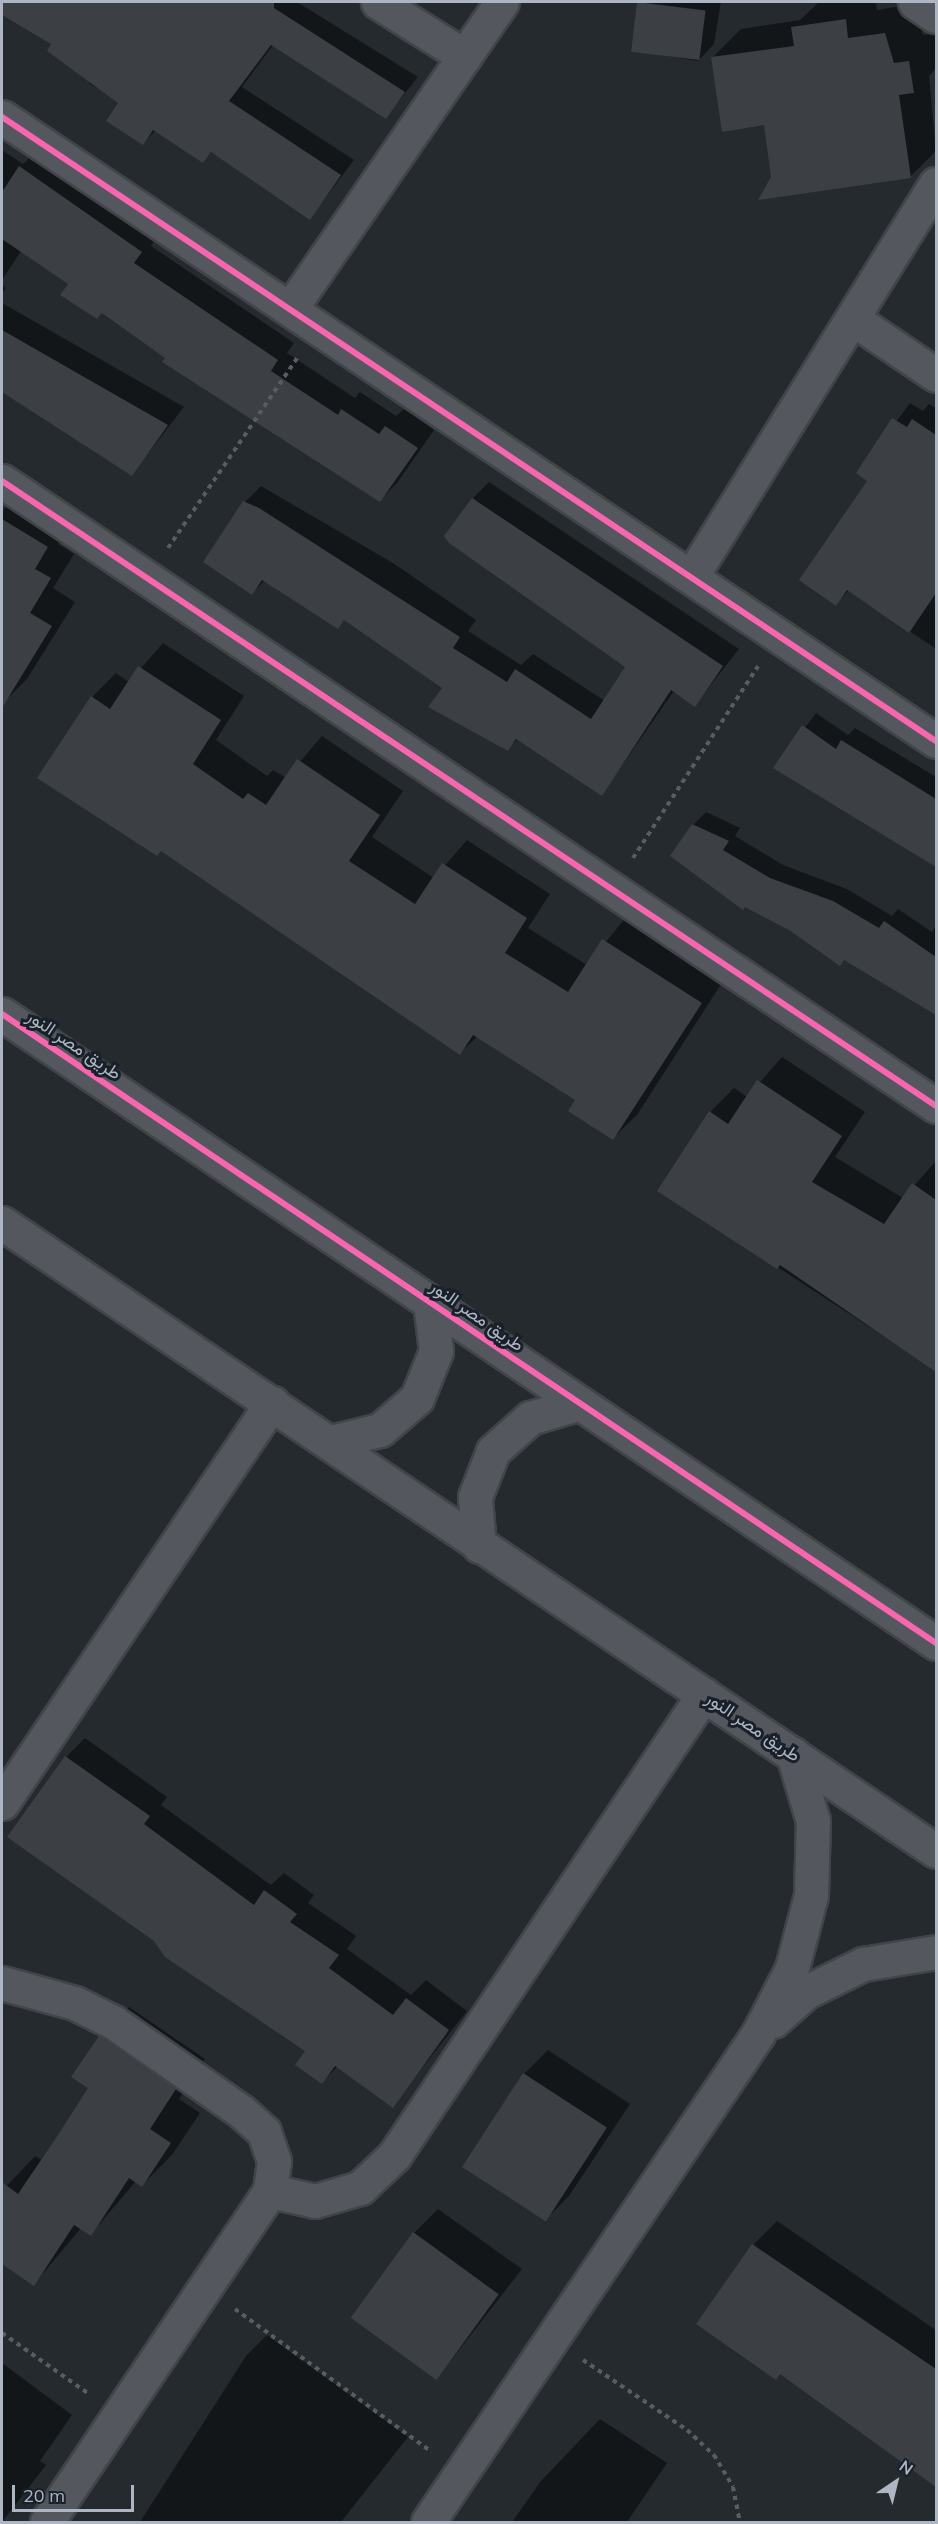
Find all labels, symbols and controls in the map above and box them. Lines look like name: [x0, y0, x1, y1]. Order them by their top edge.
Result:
street label: طريق مصر النور: [23, 1006, 125, 1084]
street label: طريق مصر النور: [426, 1276, 528, 1356]
street label: طريق مصر النور: [702, 1688, 804, 1766]
north arrow: [866, 2452, 926, 2512]
text: N: [896, 2456, 917, 2479]
scale bar: [15, 2473, 136, 2511]
text: 20 m: [23, 2484, 65, 2507]

